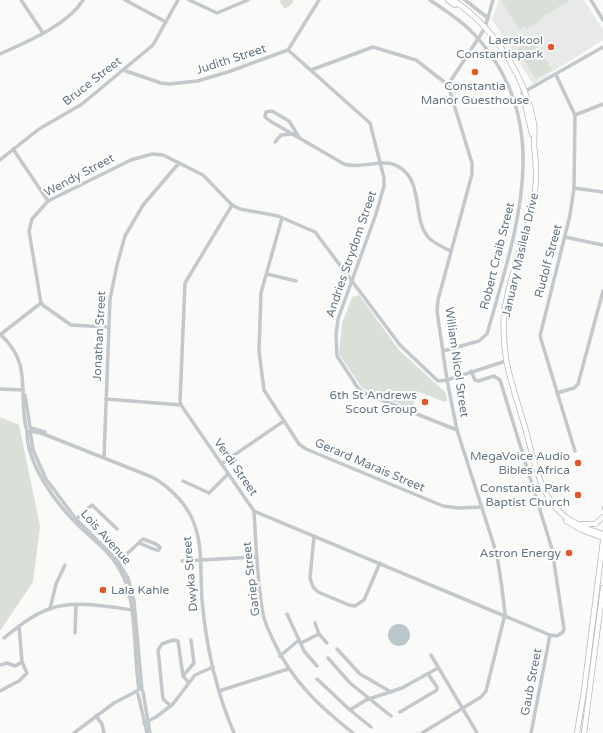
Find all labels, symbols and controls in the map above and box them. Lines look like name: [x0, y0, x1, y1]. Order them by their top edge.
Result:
place label: Laerskool Constantiapark: [456, 33, 543, 61]
street label: Judith Street: [194, 41, 268, 77]
marker: Laerskool Constantiapark: [546, 42, 556, 52]
street label: Bruce Street: [60, 53, 124, 108]
marker: Constantia Manor Guesthouse: [470, 67, 480, 77]
place label: Constantia Manor Guesthouse: [421, 79, 530, 107]
street label: Wendy Street: [42, 151, 117, 199]
street label: Andries Strydom Street: [323, 188, 379, 319]
street label: January Masilela Drive: [499, 191, 541, 318]
street label: Robert Craib Street: [477, 201, 517, 311]
street label: Rudolf Street: [531, 222, 565, 299]
street label: Jonathan Street: [90, 290, 108, 381]
street label: William Nicol Street: [442, 306, 472, 419]
place label: 6th St Andrews Scout Group: [329, 388, 417, 416]
marker: 6th St Andrews Scout Group: [420, 397, 430, 407]
street label: Gerard Marais Street: [313, 435, 428, 495]
street label: Verdi Street: [211, 436, 261, 499]
place label: MegaVoice Audio Bibles Africa: [470, 449, 570, 477]
marker: MegaVoice Audio Bibles Africa: [573, 458, 583, 468]
place label: Constantia Park Baptist Church: [480, 481, 570, 509]
marker: Constantia Park Baptist Church: [573, 490, 583, 500]
street label: Lois Avenue: [78, 507, 134, 567]
street label: Dwyka Street: [180, 535, 200, 612]
street label: Gariep Street: [239, 540, 263, 617]
place label: Astron Energy: [480, 546, 562, 560]
marker: Astron Energy: [564, 548, 574, 558]
place label: Lala Kahle: [111, 583, 170, 597]
marker: Lala Kahle: [98, 585, 108, 595]
street label: Gaub Street: [518, 647, 544, 717]

